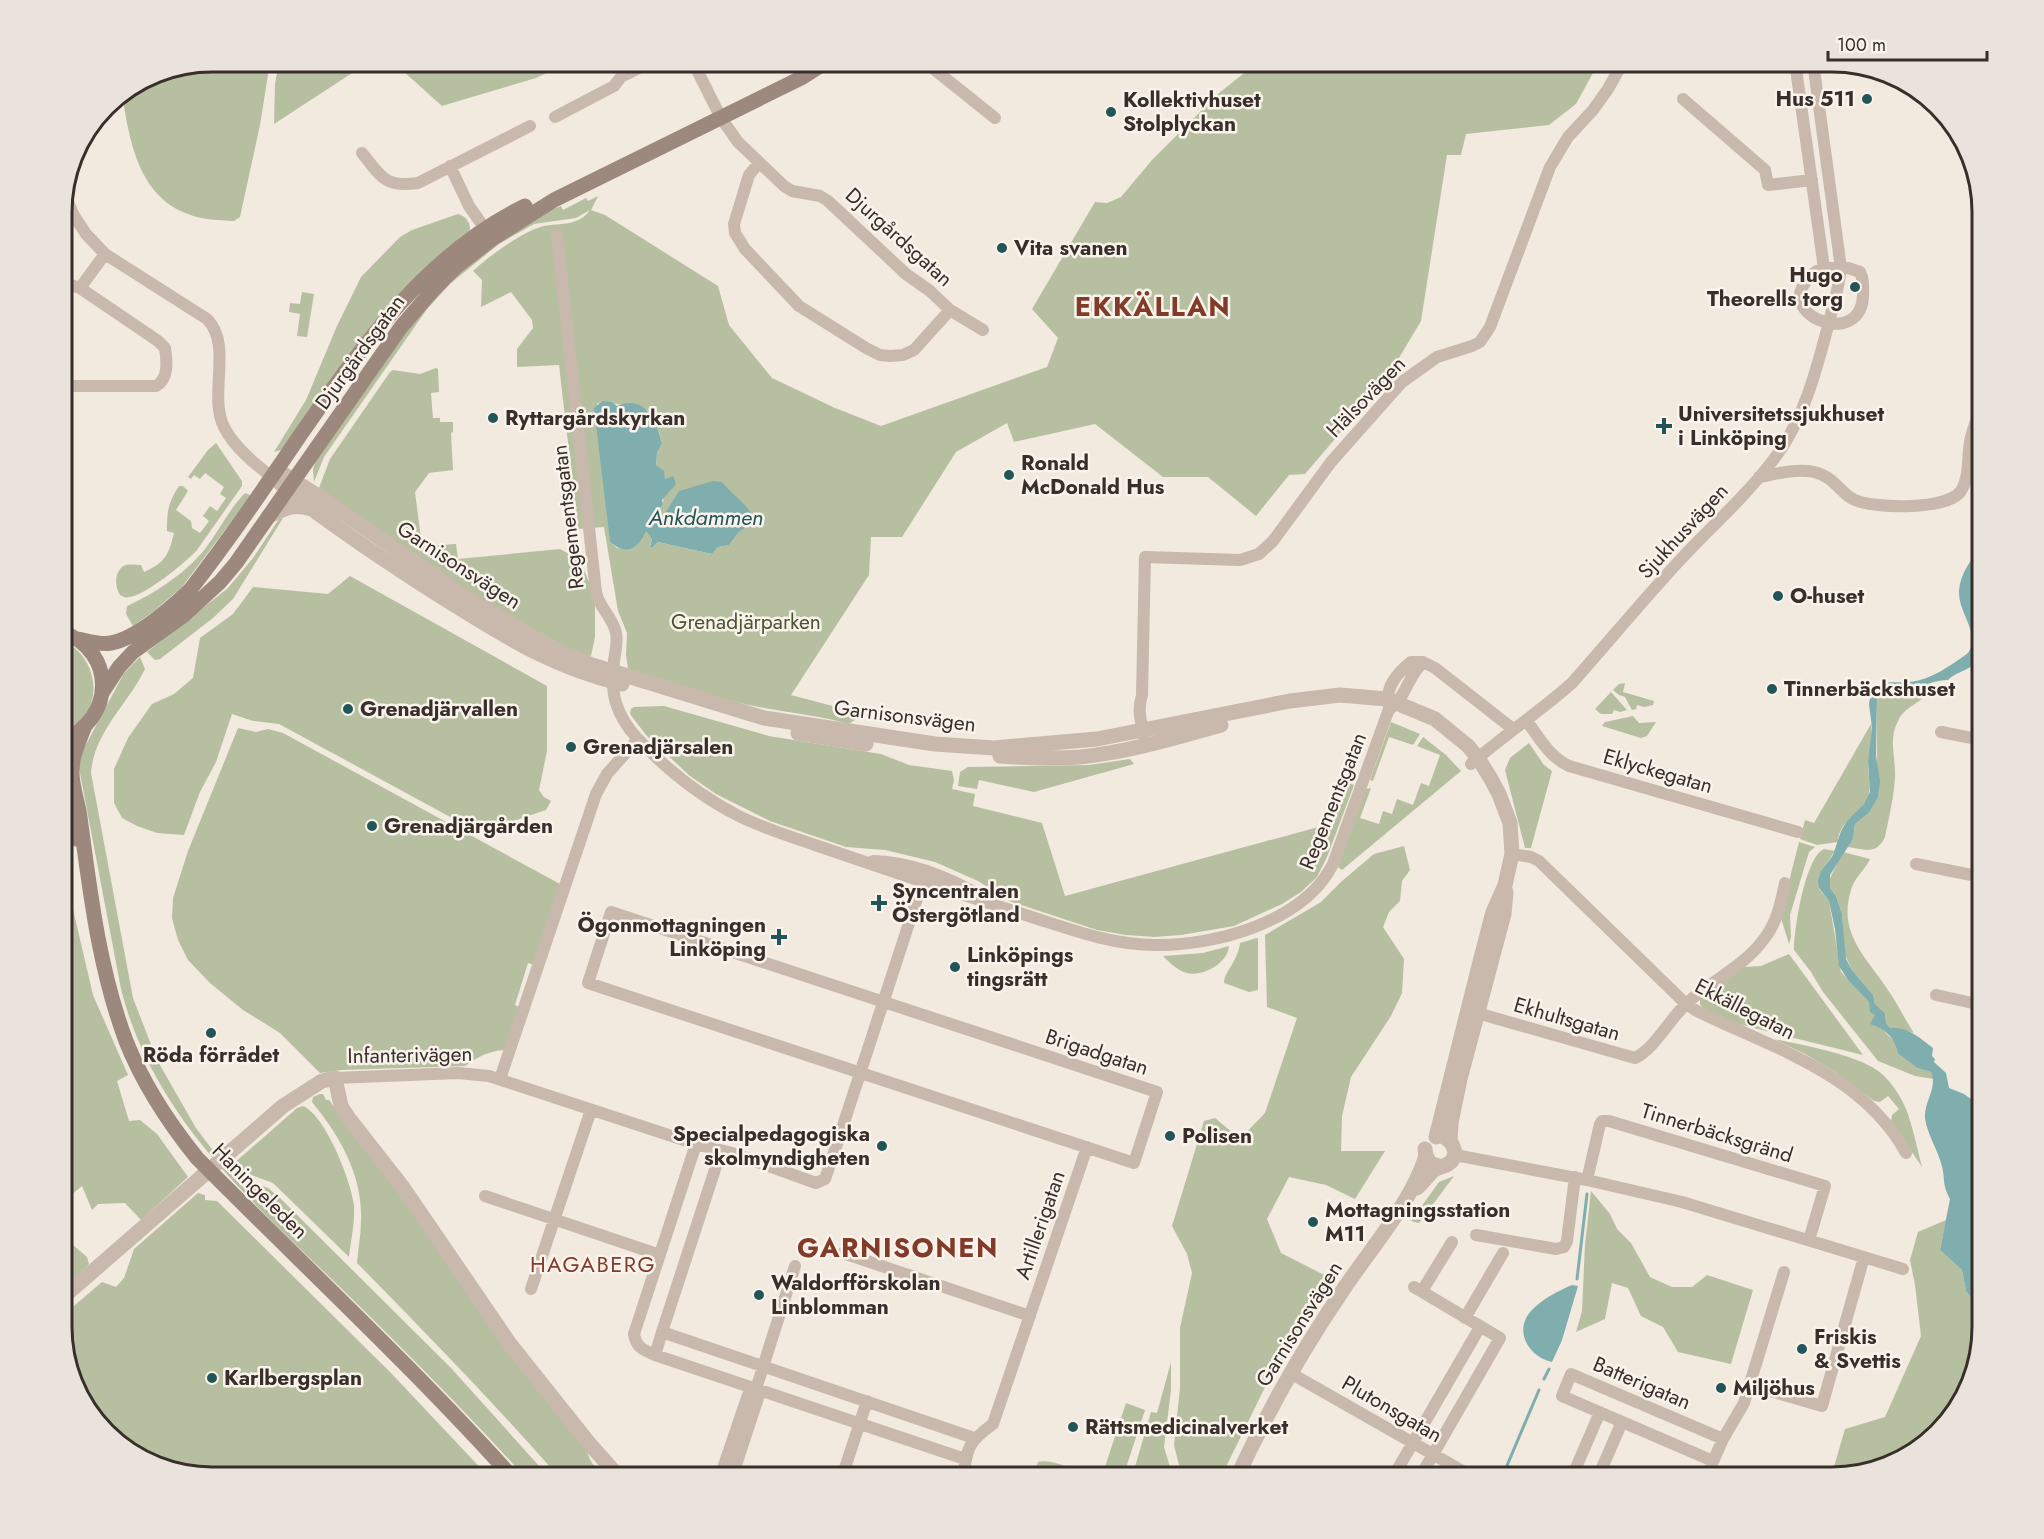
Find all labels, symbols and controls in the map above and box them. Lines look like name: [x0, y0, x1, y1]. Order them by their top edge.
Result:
scale bar: [1828, 24, 1987, 62]
text: 100 m: [1837, 32, 1886, 58]
place label: Hus 511: [1776, 84, 1855, 114]
place label: Kollektivhuset Stolplyckan: [1123, 85, 1261, 139]
marker: Hus 511: [1860, 92, 1874, 106]
marker: Kollektivhuset Stolplyckan: [1104, 105, 1118, 119]
street label: Djurgårdsgatan: [839, 181, 959, 293]
place label: Vita svanen: [1013, 233, 1128, 263]
marker: Vita svanen: [995, 241, 1009, 255]
place label: Hugo Theorells torg: [1707, 260, 1843, 314]
marker: Hugo Theorells torg: [1848, 280, 1862, 294]
district label: EKKÄLLAN: [1075, 287, 1231, 326]
street label: Djurgårdsgatan: [308, 288, 412, 416]
street label: Hälsovägen: [1319, 350, 1413, 444]
place label: Universitetssjukhuset i Linköping: [1678, 399, 1884, 453]
place label: Ryttargårdskyrkan: [505, 403, 685, 433]
marker: Ryttargårdskyrkan: [486, 411, 500, 425]
marker: Universitetssjukhuset i Linköping: [1655, 417, 1673, 435]
street label: Regementsgatan: [544, 443, 592, 591]
place label: Ronald McDonald Hus: [1021, 448, 1165, 502]
marker: Ronald McDonald Hus: [1002, 468, 1016, 482]
street label: Sjukhusvägen: [1631, 477, 1735, 585]
water label: Ankdammen: [648, 501, 763, 533]
street label: Garnisonsvägen: [391, 514, 527, 616]
place label: O-huset: [1790, 581, 1865, 611]
marker: O-huset: [1771, 589, 1785, 603]
park label: Grenadjärparken: [671, 607, 821, 637]
place label: Tinnerbäckshuset: [1784, 674, 1955, 704]
marker: Tinnerbäckshuset: [1765, 682, 1779, 696]
street label: Garnisonsvägen: [832, 692, 978, 740]
place label: Grenadjärvallen: [360, 694, 518, 724]
marker: Grenadjärvallen: [341, 702, 355, 716]
street label: Regementsgatan: [1292, 728, 1374, 874]
place label: Grenadjärsalen: [583, 732, 733, 762]
marker: Grenadjärsalen: [564, 740, 578, 754]
street label: Eklyckegatan: [1600, 741, 1716, 801]
place label: Grenadjärgården: [384, 811, 553, 841]
marker: Grenadjärgården: [365, 819, 379, 833]
place label: Syncentralen Östergötland: [892, 876, 1020, 930]
marker: Syncentralen Östergötland: [870, 894, 888, 912]
place label: Ögonmottagningen Linköping: [578, 910, 766, 964]
marker: Ögonmottagningen Linköping: [770, 928, 788, 946]
place label: Linköpings tingsrätt: [967, 940, 1074, 994]
marker: Linköpings tingsrätt: [948, 960, 962, 974]
street label: Ekkällegatan: [1690, 971, 1800, 1047]
street label: Ekhultsgatan: [1510, 990, 1624, 1048]
street label: Brigadgatan: [1042, 1021, 1152, 1083]
marker: Röda förrådet: [204, 1026, 218, 1040]
street label: Infanterivägen: [347, 1039, 473, 1071]
place label: Röda förrådet: [143, 1040, 280, 1070]
street label: Tinnerbäcksgränd: [1637, 1096, 1797, 1170]
place label: Specialpedagogiska skolmyndigheten: [673, 1119, 870, 1173]
place label: Polisen: [1182, 1121, 1252, 1151]
marker: Polisen: [1163, 1129, 1177, 1143]
street label: Haningeleden: [205, 1136, 315, 1246]
marker: Specialpedagogiska skolmyndigheten: [875, 1139, 889, 1153]
street label: Artillerigatan: [1007, 1167, 1073, 1283]
place label: Mottagningsstation M11: [1325, 1195, 1510, 1249]
marker: Mottagningsstation M11: [1306, 1215, 1320, 1229]
district label: GARNISONEN: [797, 1228, 999, 1267]
district label: HAGABERG: [530, 1248, 656, 1280]
street label: Garnisonsvägen: [1248, 1256, 1350, 1392]
place label: Waldorfförskolan Linblomman: [771, 1268, 941, 1322]
marker: Waldorfförskolan Linblomman: [752, 1288, 766, 1302]
place label: Friskis & Svettis: [1814, 1322, 1901, 1376]
marker: Friskis & Svettis: [1795, 1342, 1809, 1356]
street label: Batterigatan: [1588, 1349, 1696, 1417]
place label: Karlbergsplan: [224, 1363, 362, 1393]
street label: Plutonsgatan: [1336, 1368, 1448, 1450]
marker: Karlbergsplan: [205, 1371, 219, 1385]
place label: Miljöhus: [1733, 1373, 1815, 1403]
marker: Miljöhus: [1714, 1381, 1728, 1395]
place label: Rättsmedicinalverket: [1085, 1412, 1288, 1442]
marker: Rättsmedicinalverket: [1066, 1420, 1080, 1434]

